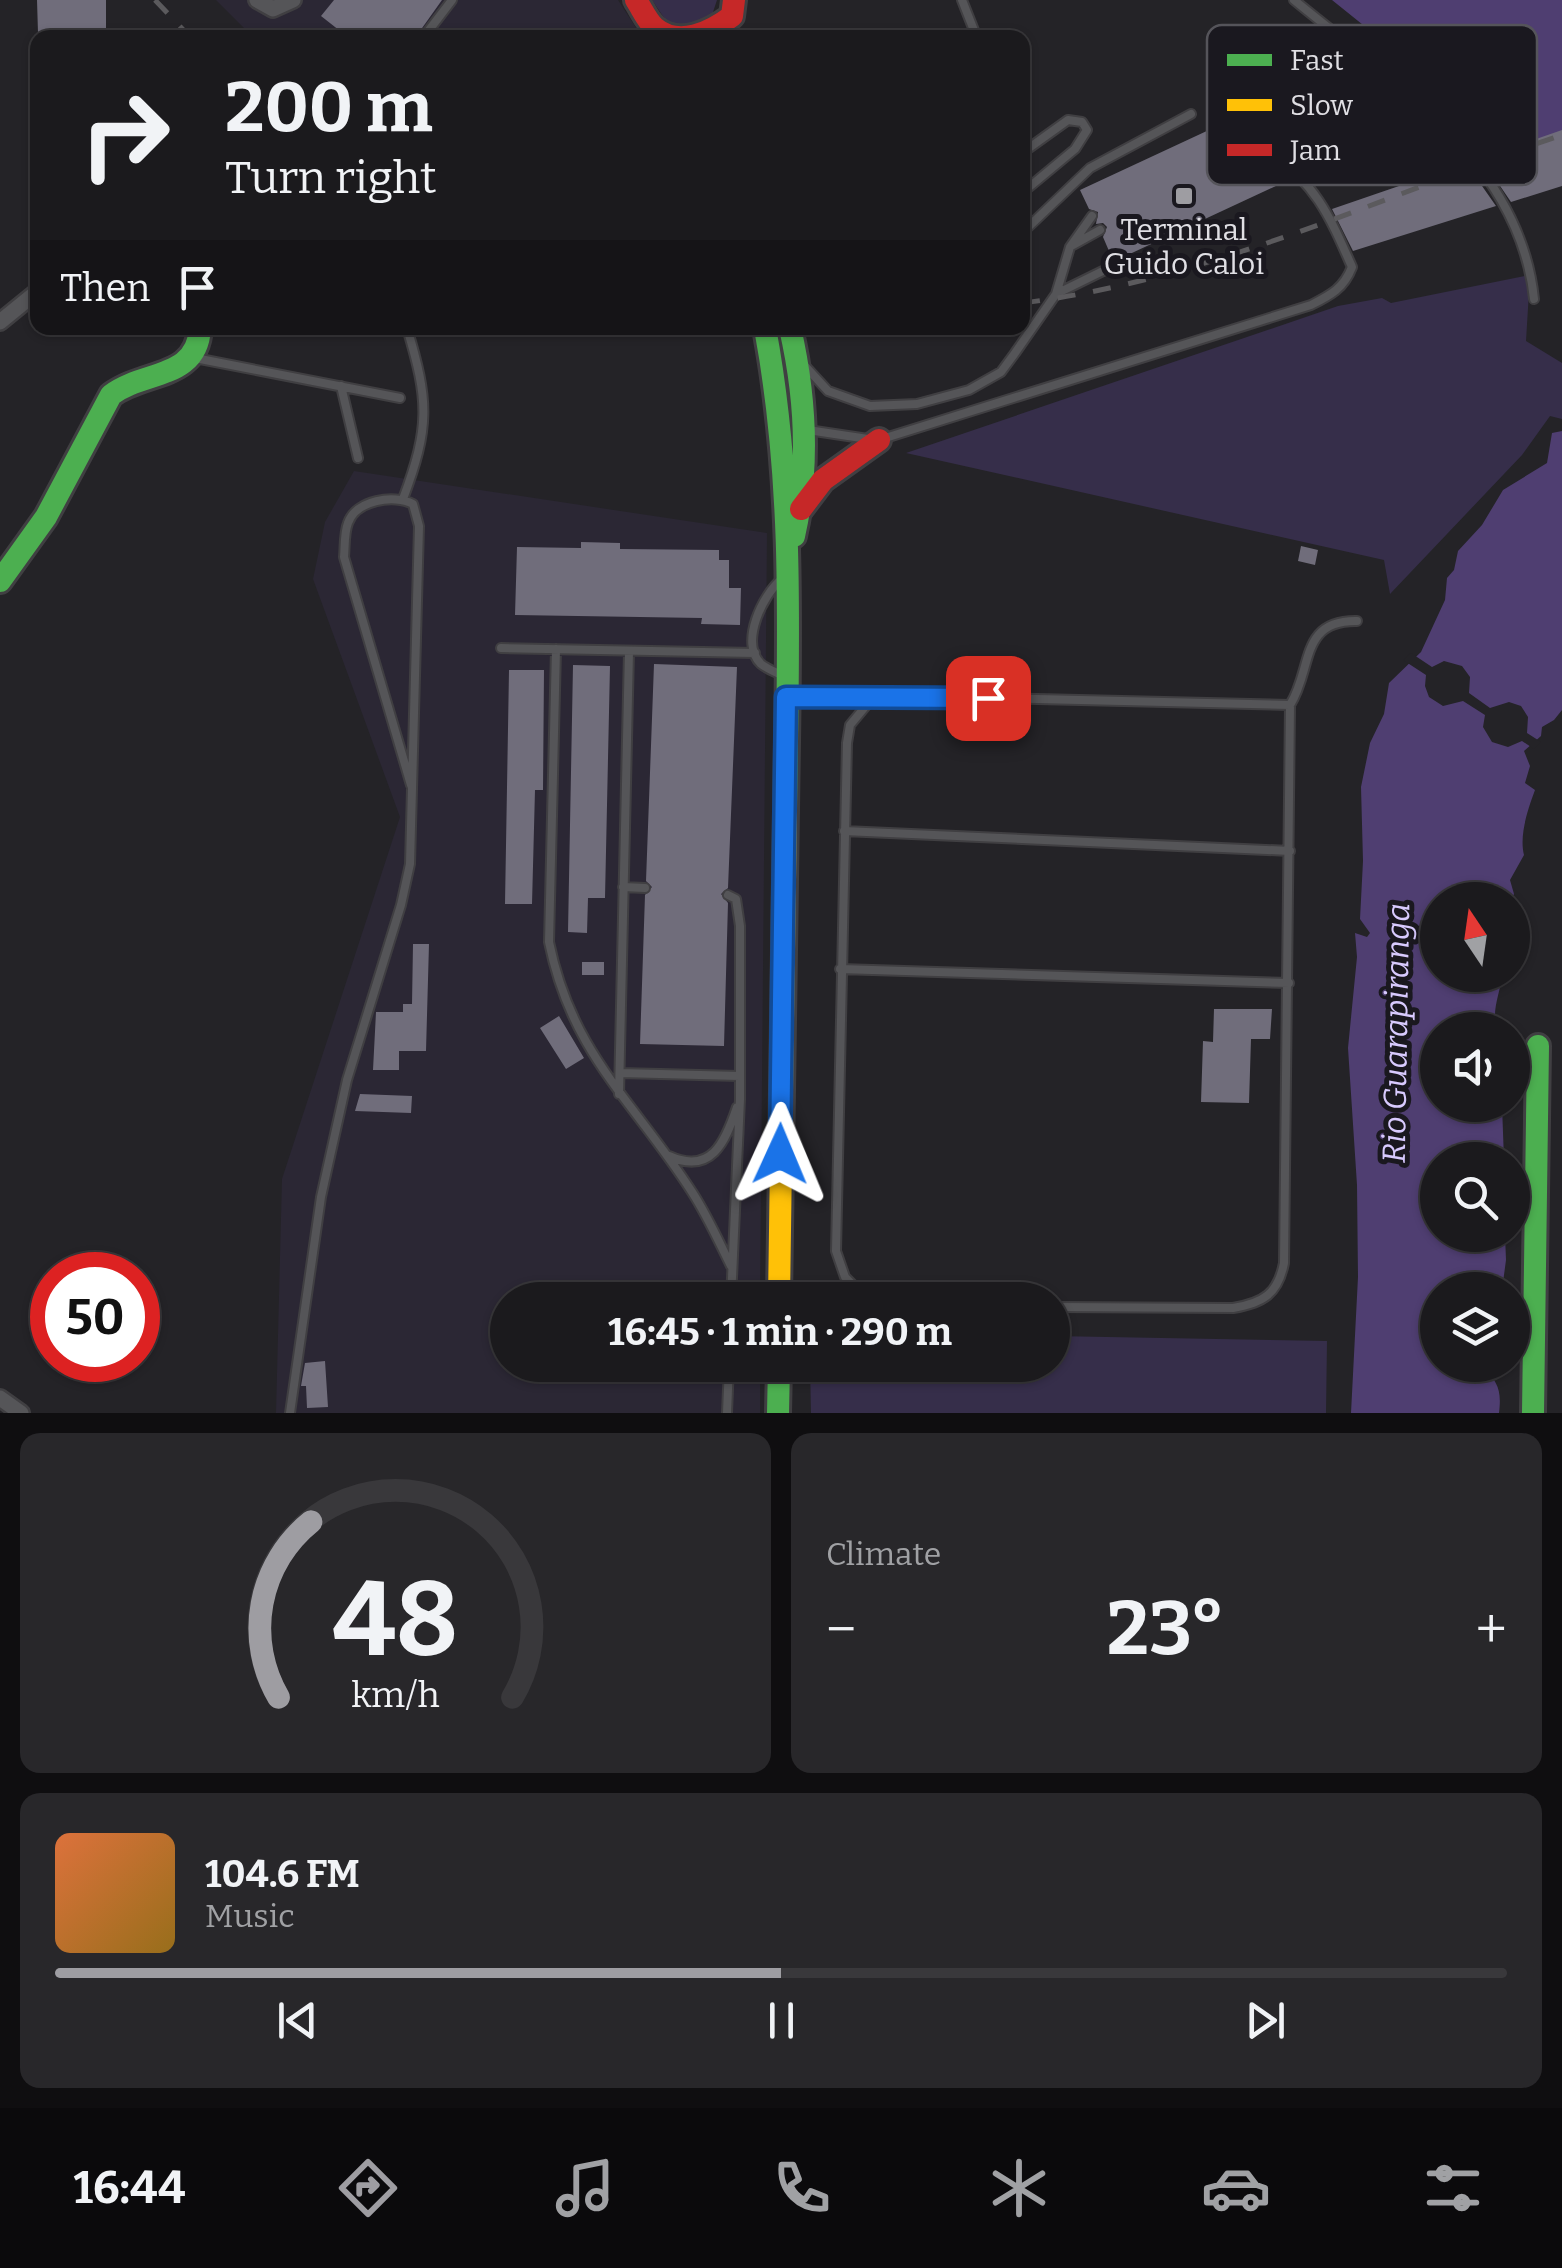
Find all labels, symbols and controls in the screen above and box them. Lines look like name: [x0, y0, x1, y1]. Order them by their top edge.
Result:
legend: [1207, 25, 1537, 185]
text: Fast: [1290, 44, 1344, 77]
text: 200 m: [225, 66, 433, 150]
icon: right: [60, 70, 190, 200]
text: Slow: [1290, 89, 1353, 122]
text: Jam: [1289, 134, 1341, 167]
text: Turn right: [225, 151, 437, 205]
marker: Terminal Guido Caloi: [1173, 185, 1195, 207]
place label: Terminal Guido Caloi: [1104, 212, 1264, 282]
icon: arrive: [170, 260, 225, 315]
text: Then: [60, 265, 150, 311]
pin: [946, 656, 1031, 741]
icon: arrive: [961, 671, 1016, 726]
north arrow: [1420, 882, 1530, 992]
map controls: [1420, 882, 1530, 1382]
water label: Rio Guarapiranga: [1375, 903, 1417, 1163]
button: sound: [1420, 1012, 1530, 1122]
position arrow: [728, 1102, 832, 1206]
button: search: [1420, 1142, 1530, 1252]
speed limit sign: 50: [30, 1252, 160, 1382]
button: layers: [1420, 1272, 1530, 1382]
text: 16:45 · 1 min · 290 m: [608, 1309, 952, 1355]
text: Climate: [826, 1535, 941, 1573]
text: 48: [333, 1558, 458, 1683]
text: 23°: [1107, 1584, 1225, 1674]
text: −: [826, 1597, 856, 1663]
text: +: [1476, 1597, 1507, 1663]
text: km/h: [351, 1674, 440, 1716]
text: 104.6 FM: [205, 1851, 360, 1897]
text: Music: [205, 1897, 295, 1935]
icon: previous: [270, 1993, 325, 2048]
icon: pause: [754, 1993, 809, 2048]
icon: next: [1238, 1993, 1293, 2048]
icon: directions: [333, 2153, 403, 2223]
icon: music: [550, 2153, 620, 2223]
icon: phone: [767, 2153, 837, 2223]
icon: climate: [984, 2153, 1054, 2223]
icon: car: [1201, 2153, 1271, 2223]
icon: filters: [1418, 2153, 1488, 2223]
text: 16:44: [74, 2161, 185, 2215]

